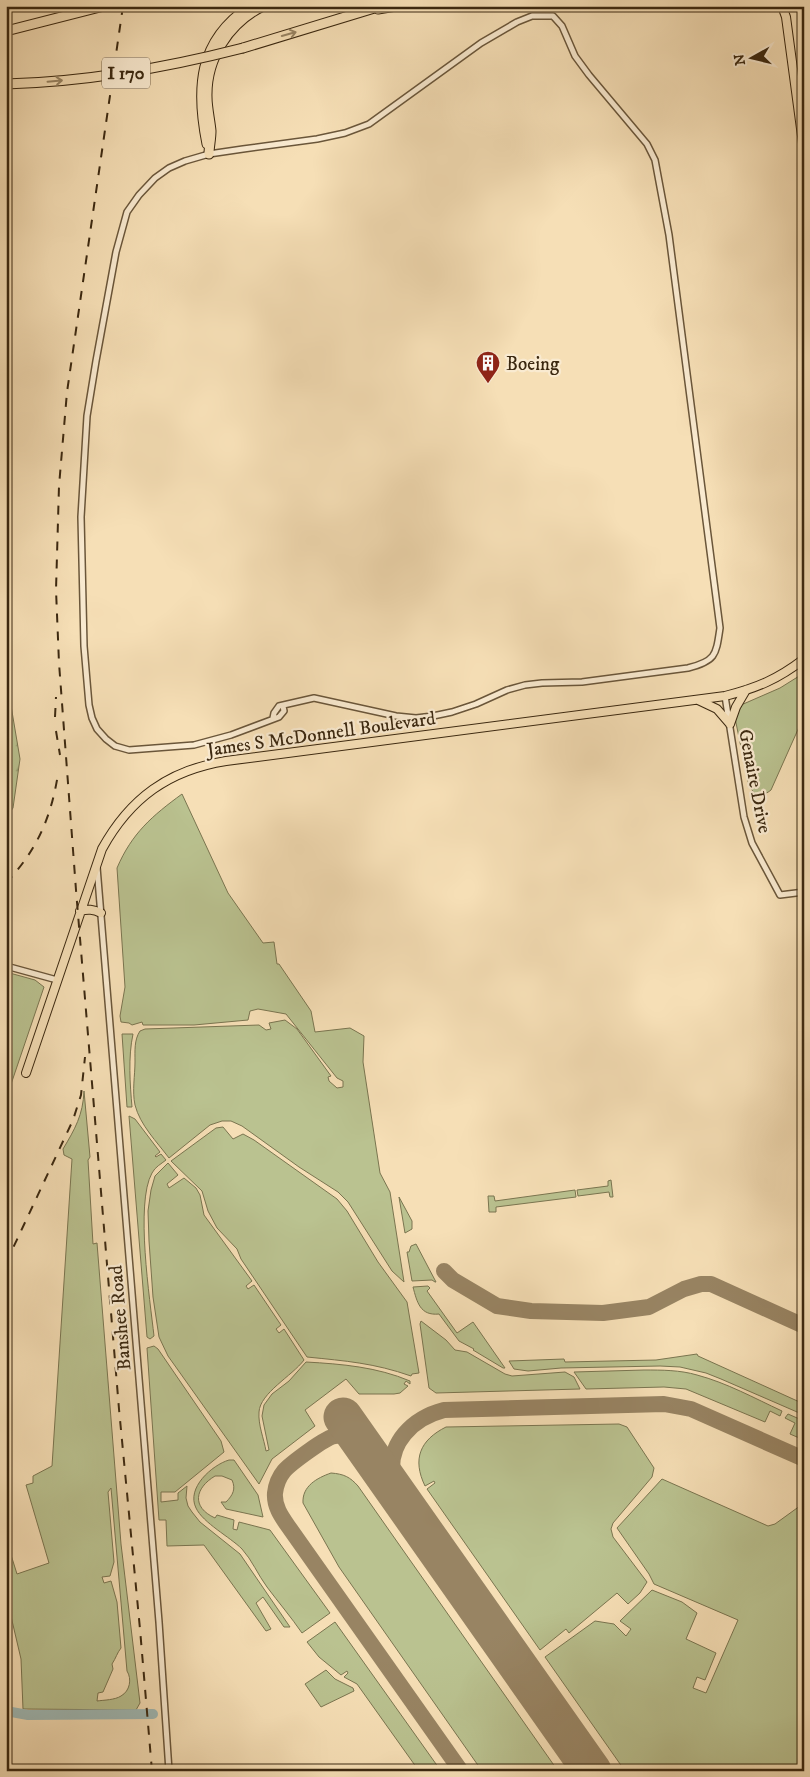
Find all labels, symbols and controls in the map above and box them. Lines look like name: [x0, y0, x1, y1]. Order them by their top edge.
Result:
one-way arrow: [281, 28, 297, 38]
north arrow: [728, 32, 778, 82]
text: N: [730, 52, 750, 67]
road number: I 170: [102, 58, 150, 88]
one-way arrow: [47, 76, 63, 86]
building icon: Boeing: [475, 350, 501, 384]
place label: Boeing: [506, 353, 560, 376]
street label: James S McDonnell Boulevard: [204, 707, 437, 762]
street label: Genaire Drive: [733, 727, 776, 835]
street label: Banshee Road: [104, 1264, 137, 1371]

